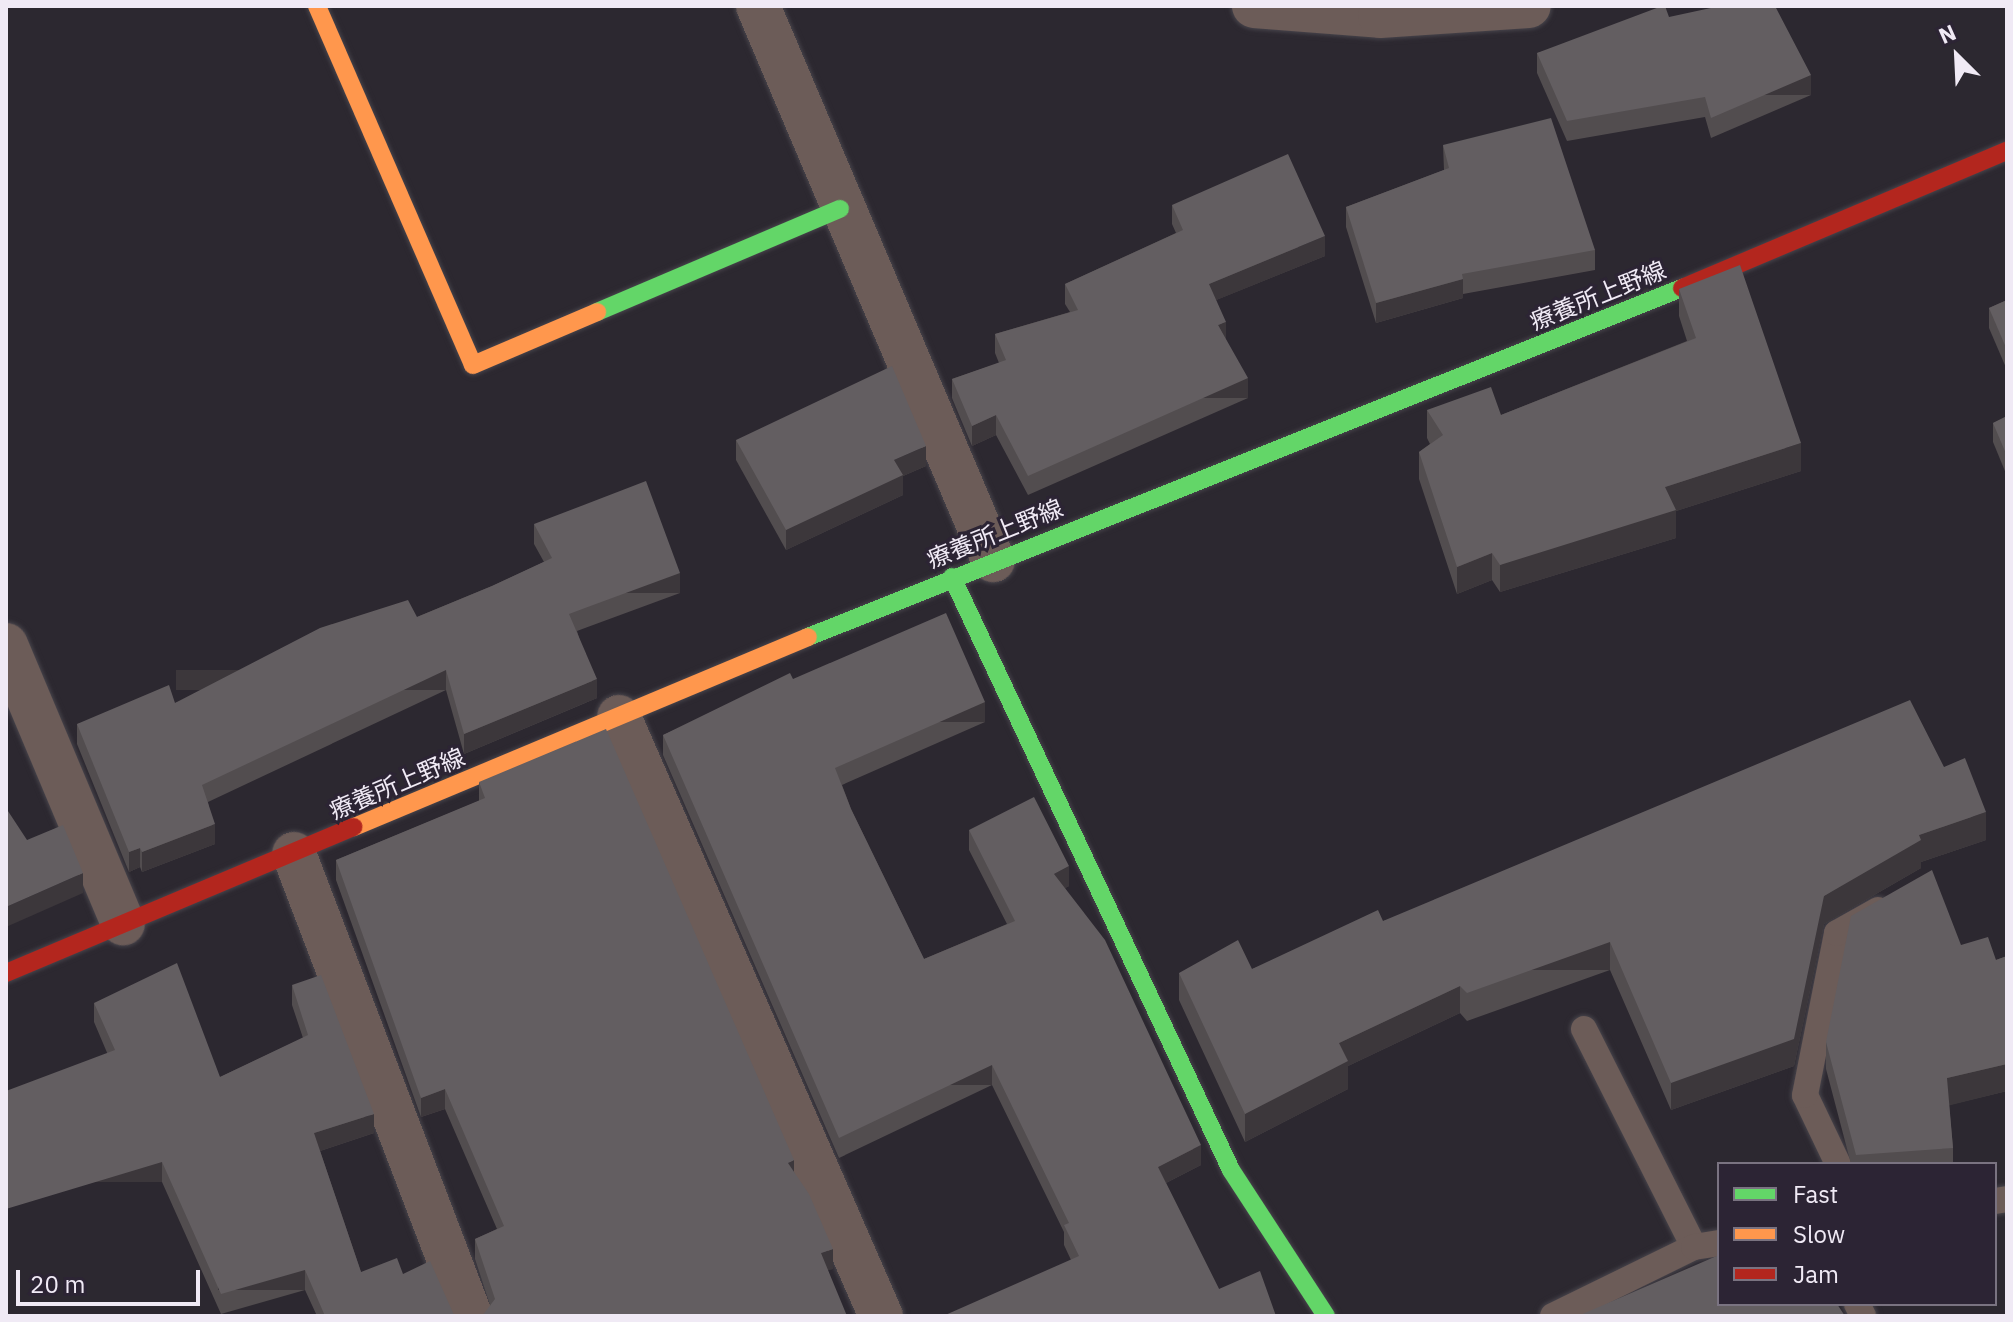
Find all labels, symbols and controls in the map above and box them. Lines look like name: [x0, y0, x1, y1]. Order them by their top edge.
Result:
north arrow: [1917, 16, 1997, 96]
text: N: [1934, 17, 1960, 50]
street label: 療養所上野線: [1526, 256, 1670, 336]
street label: 療養所上野線: [923, 494, 1067, 574]
street label: 療養所上野線: [325, 743, 469, 825]
legend: [1717, 1162, 1997, 1306]
text: Fast: [1793, 1178, 1838, 1210]
text: Slow: [1793, 1218, 1845, 1250]
scale bar: [20, 1254, 204, 1304]
text: Jam: [1793, 1258, 1839, 1290]
text: 20 m: [30, 1268, 85, 1300]

